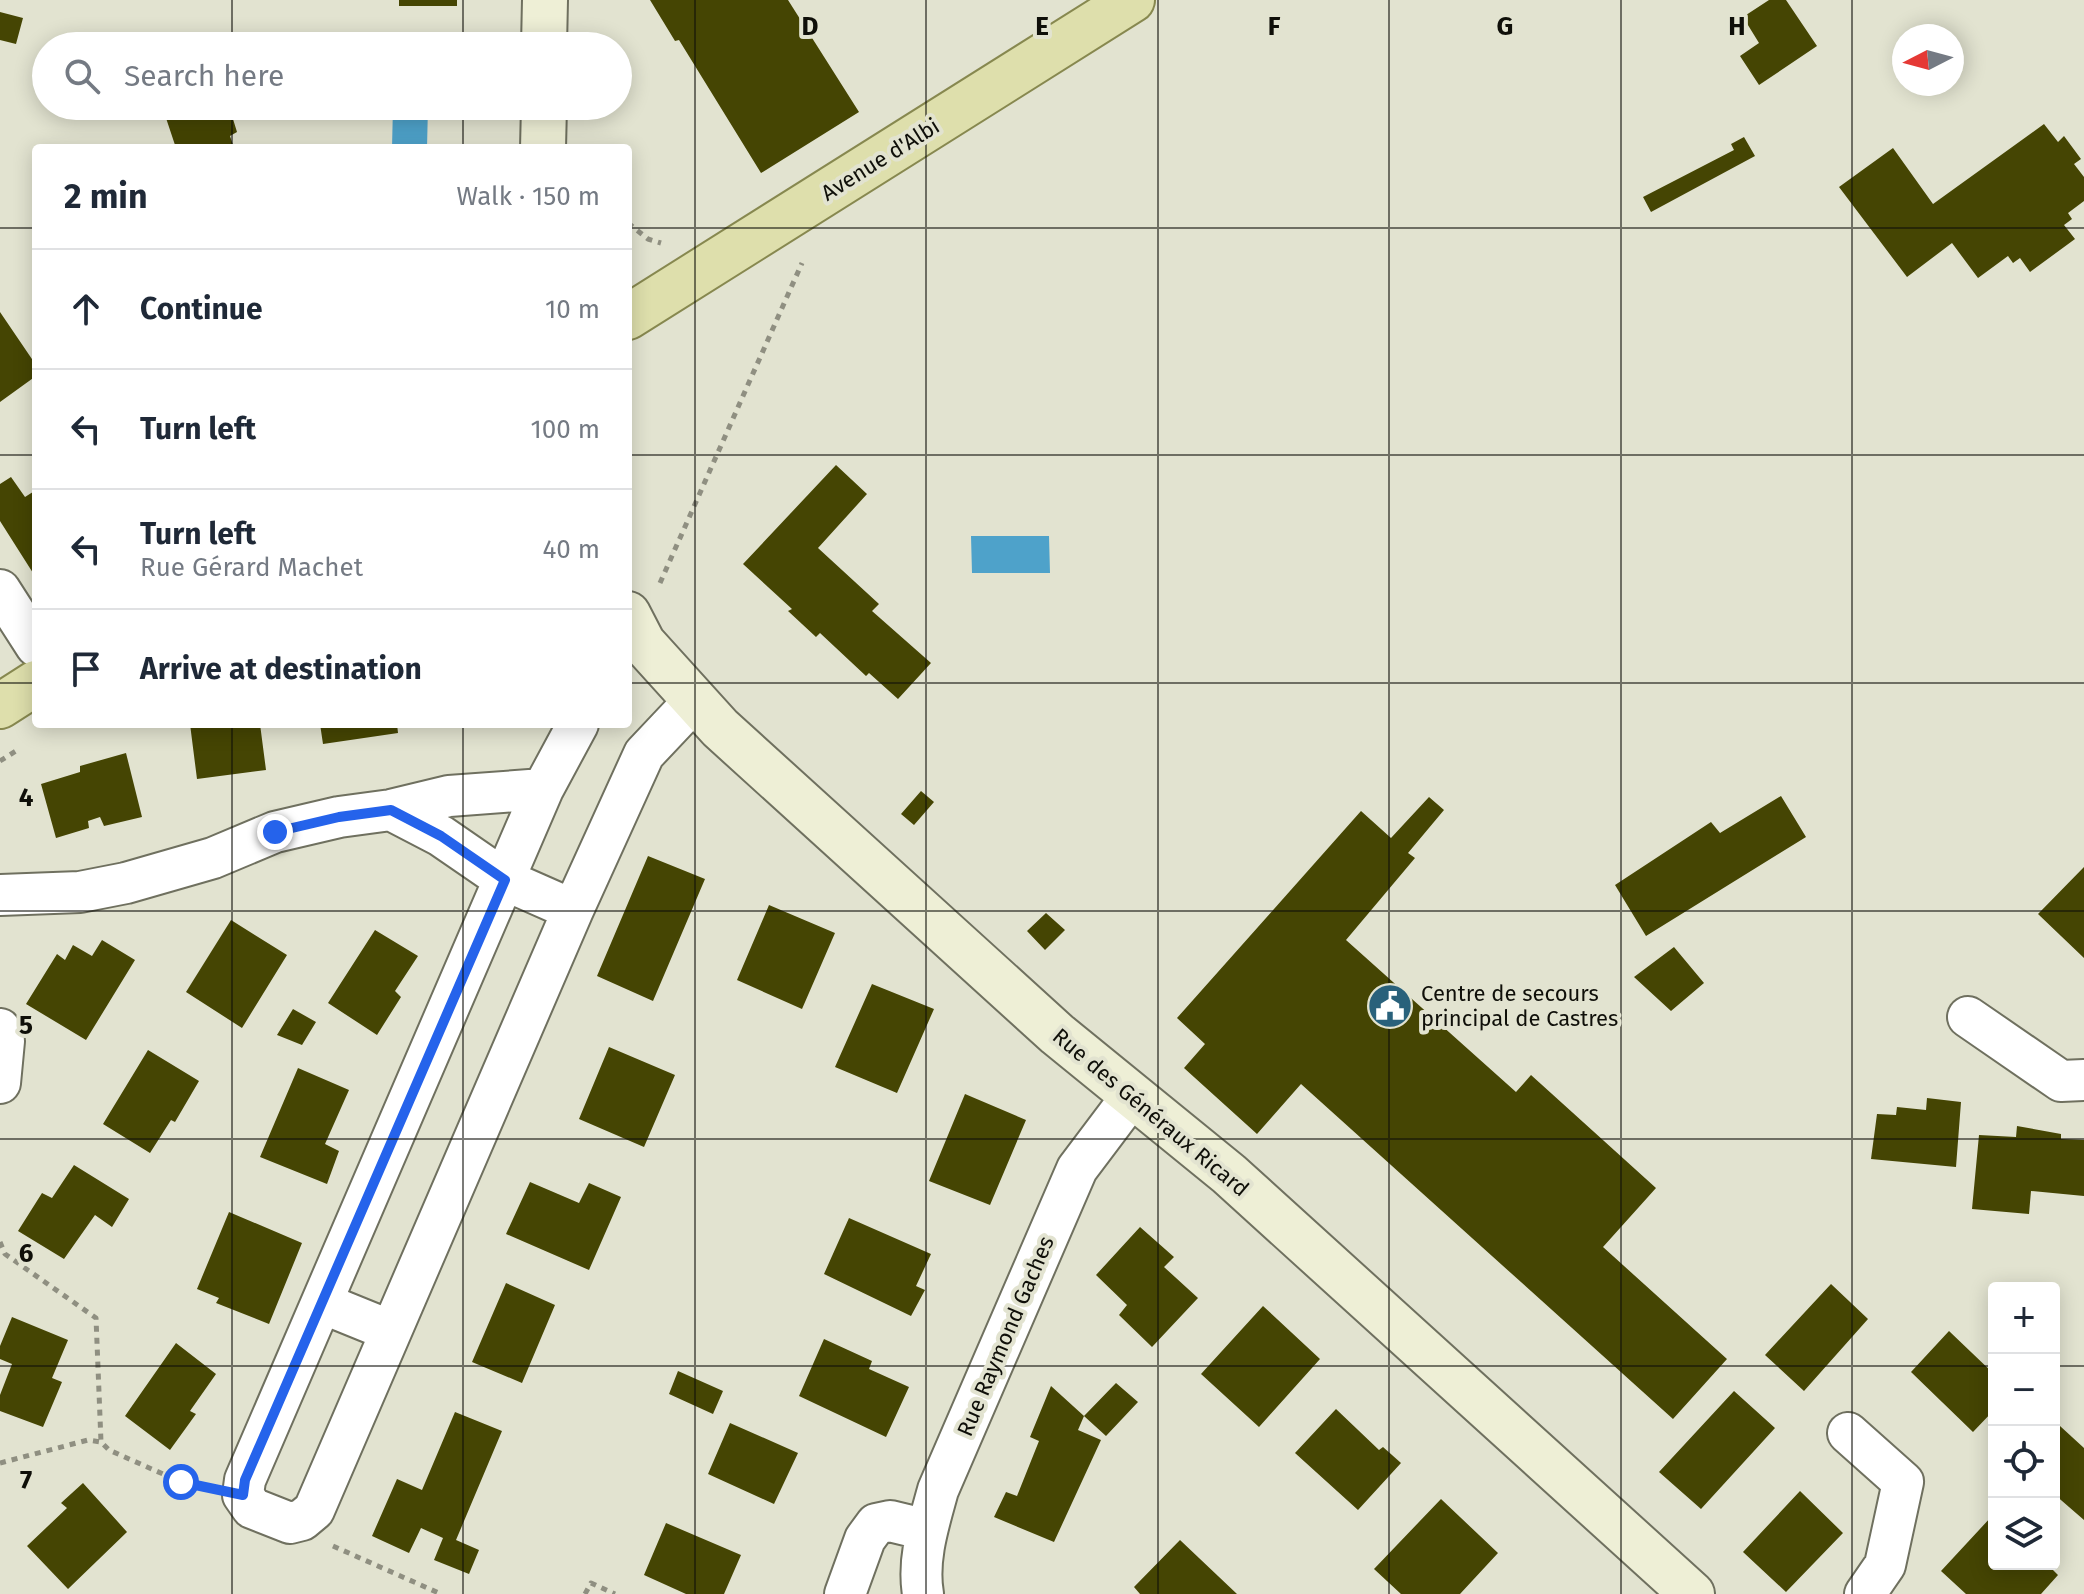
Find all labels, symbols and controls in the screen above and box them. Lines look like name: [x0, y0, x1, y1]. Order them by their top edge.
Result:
text: D: [802, 11, 819, 42]
text: E: [1035, 11, 1049, 42]
text: F: [1268, 11, 1281, 42]
text: G: [1497, 11, 1513, 42]
text: H: [1728, 11, 1746, 42]
north arrow: [1892, 24, 1964, 96]
search box: [32, 32, 632, 120]
icon: search: [60, 54, 104, 98]
text: Search here: [124, 58, 284, 94]
street label: Avenue d'Albi: [816, 112, 944, 207]
text: 2 min: [64, 176, 148, 217]
text: Walk · 150 m: [457, 181, 600, 212]
icon: ahead: [64, 287, 108, 331]
text: Continue: [140, 291, 263, 327]
text: 10 m: [545, 294, 600, 325]
icon: left: [64, 407, 108, 451]
text: Turn left: [140, 411, 256, 447]
text: 100 m: [531, 414, 600, 445]
text: Turn left: [140, 516, 256, 552]
icon: left: [64, 527, 108, 571]
text: 40 m: [542, 534, 600, 565]
text: Rue Gérard Machet: [140, 552, 363, 583]
icon: arrive: [64, 647, 108, 691]
text: Arrive at destination: [140, 651, 422, 687]
text: 4: [19, 782, 34, 813]
route end: [257, 814, 293, 850]
place label: Centre de secours principal de Castres: [1421, 980, 1618, 1032]
public building icon: Centre de secours principal de Castres: [1366, 982, 1414, 1030]
text: 5: [19, 1010, 33, 1041]
street label: Rue des Généraux Ricard: [1047, 1022, 1254, 1202]
street label: Rue Raymond Gaches: [951, 1232, 1060, 1440]
text: 6: [19, 1238, 34, 1269]
map controls: [1988, 1282, 2060, 1570]
button: +: [1988, 1282, 2060, 1354]
button: −: [1988, 1354, 2060, 1426]
button: locate: [1988, 1426, 2060, 1498]
route start: [163, 1464, 199, 1500]
text: 7: [20, 1465, 32, 1496]
button: layers: [1988, 1498, 2060, 1570]

